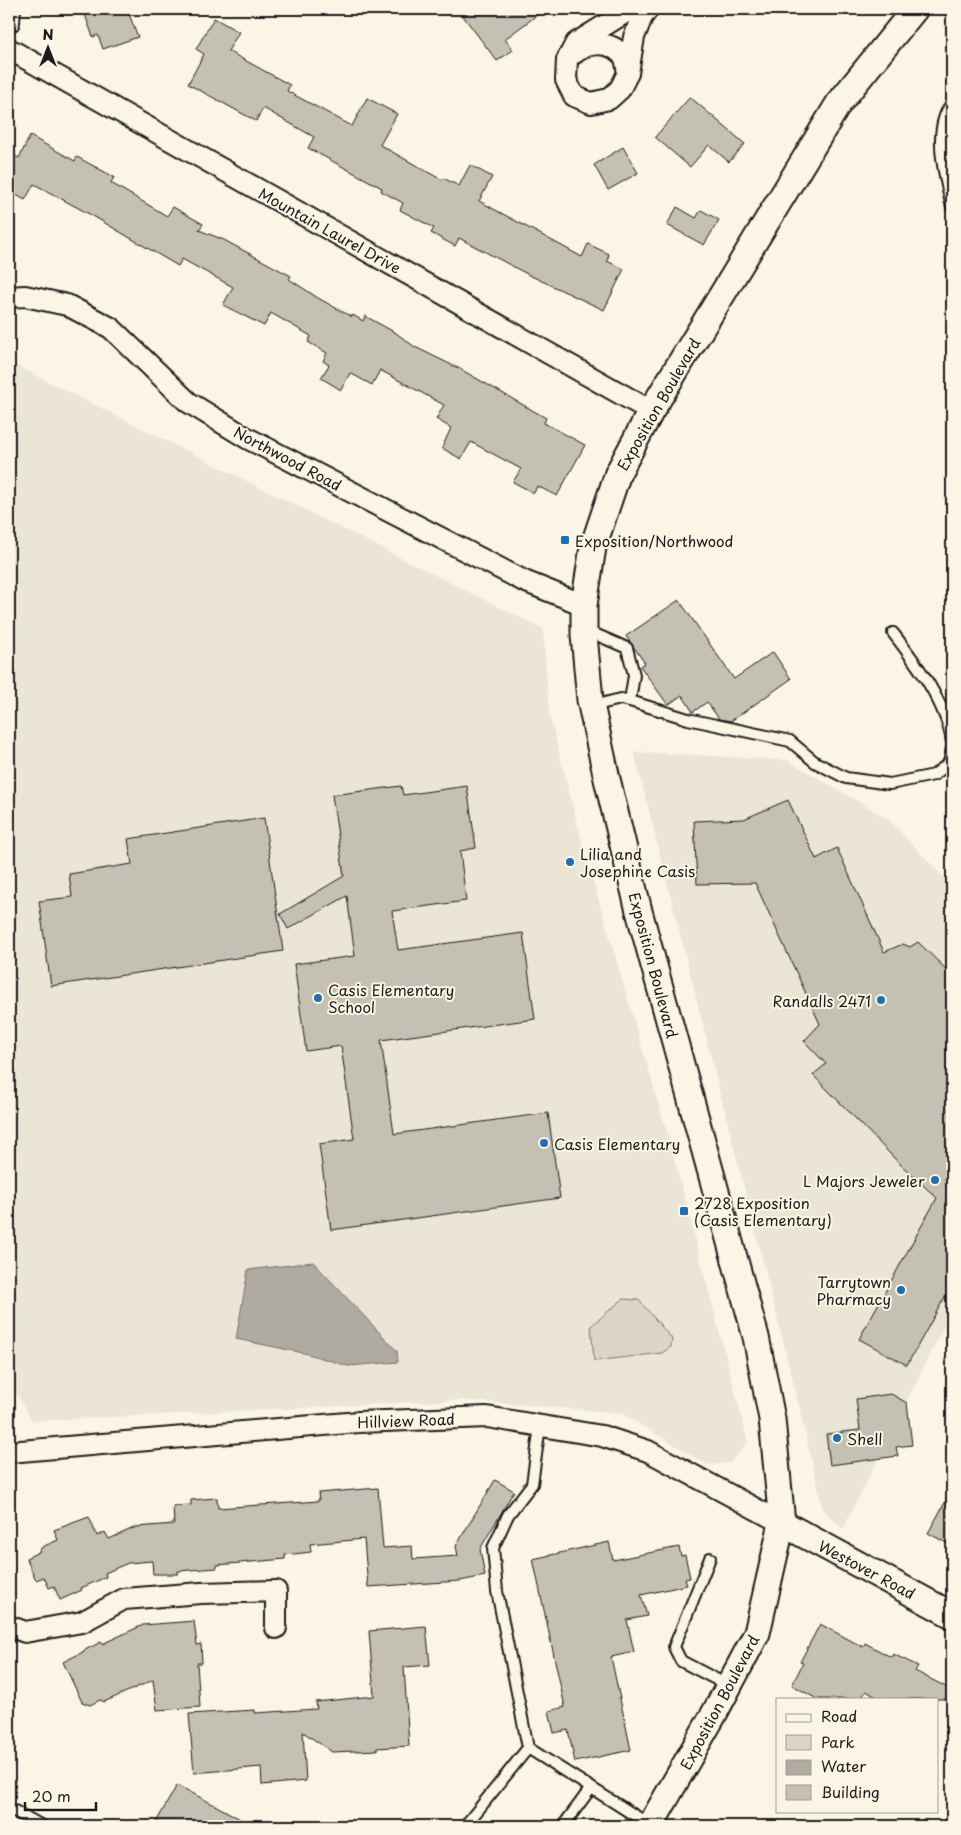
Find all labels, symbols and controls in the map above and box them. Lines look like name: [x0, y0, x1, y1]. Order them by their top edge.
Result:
north arrow: [22, 22, 72, 72]
text: N: [42, 24, 54, 45]
street label: Mountain Laurel Drive: [255, 181, 405, 279]
street label: Exposition Boulevard: [611, 333, 705, 475]
street label: Northwood Road: [230, 420, 346, 496]
place label: Exposition/Northwood: [575, 529, 733, 552]
marker: Exposition/Northwood: [559, 534, 571, 546]
place label: Lilia and Josephine Casis: [580, 842, 695, 882]
marker: Lilia and Josephine Casis: [564, 856, 576, 868]
street label: Exposition Boulevard: [624, 890, 684, 1040]
place label: Casis Elementary School: [328, 978, 454, 1018]
place label: Randalls 2471: [772, 989, 871, 1012]
marker: Casis Elementary School: [312, 992, 324, 1004]
marker: Randalls 2471: [875, 994, 887, 1006]
place label: Casis Elementary: [554, 1132, 680, 1155]
marker: Casis Elementary: [538, 1137, 550, 1149]
place label: L Majors Jeweler: [803, 1169, 925, 1192]
marker: L Majors Jeweler: [929, 1174, 941, 1186]
place label: 2728 Exposition (Casis Elementary): [694, 1191, 832, 1231]
marker: 2728 Exposition (Casis Elementary): [678, 1205, 690, 1217]
place label: Tarrytown Pharmacy: [816, 1270, 891, 1310]
marker: Tarrytown Pharmacy: [895, 1284, 907, 1296]
street label: Hillview Road: [357, 1407, 455, 1433]
place label: Shell: [847, 1427, 882, 1450]
marker: Shell: [831, 1432, 843, 1444]
street label: Westover Road: [814, 1534, 920, 1604]
street label: Exposition Boulevard: [674, 1630, 764, 1774]
legend: [776, 1698, 938, 1812]
text: Road: [821, 1704, 857, 1727]
text: Park: [821, 1730, 855, 1753]
text: Water: [821, 1754, 866, 1777]
scale bar: [25, 1780, 96, 1812]
text: Building: [821, 1780, 880, 1803]
text: 20 m: [32, 1784, 71, 1807]

